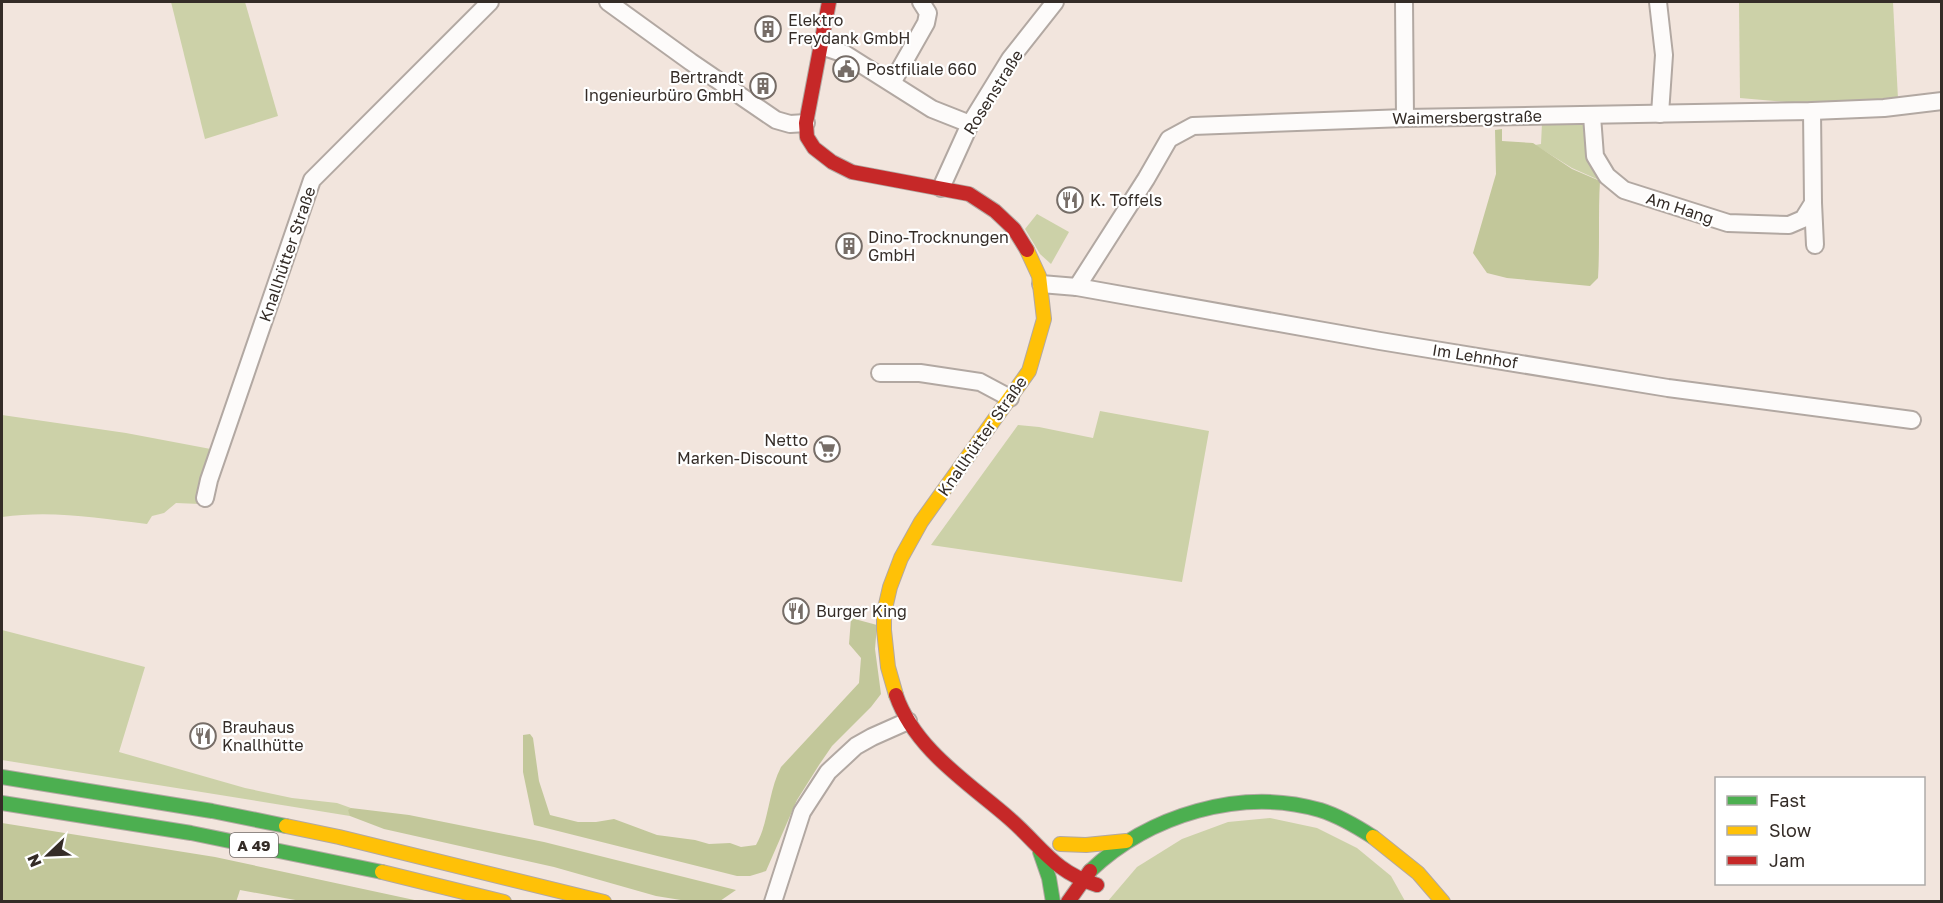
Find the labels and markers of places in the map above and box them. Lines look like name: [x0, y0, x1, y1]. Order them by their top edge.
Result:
place label: Elektro Freydank GmbH: [788, 10, 910, 48]
building icon: Elektro Freydank GmbH: [753, 14, 783, 44]
public building icon: Postfiliale 660: [831, 54, 861, 84]
place label: Postfiliale 660: [866, 59, 977, 79]
place label: Bertrandt Ingenieurbüro GmbH: [584, 67, 744, 105]
building icon: Bertrandt Ingenieurbüro GmbH: [748, 71, 778, 101]
restaurant icon: K. Toffels: [1055, 185, 1085, 215]
place label: K. Toffels: [1090, 190, 1162, 210]
place label: Dino-Trocknungen GmbH: [868, 227, 1009, 265]
building icon: Dino-Trocknungen GmbH: [834, 231, 864, 261]
place label: Netto Marken-Discount: [677, 430, 808, 468]
supermarket icon: Netto Marken-Discount: [812, 434, 842, 464]
restaurant icon: Burger King: [781, 596, 811, 626]
place label: Burger King: [816, 601, 907, 621]
place label: Brauhaus Knallhütte: [222, 717, 304, 755]
restaurant icon: Brauhaus Knallhütte: [188, 721, 218, 751]

